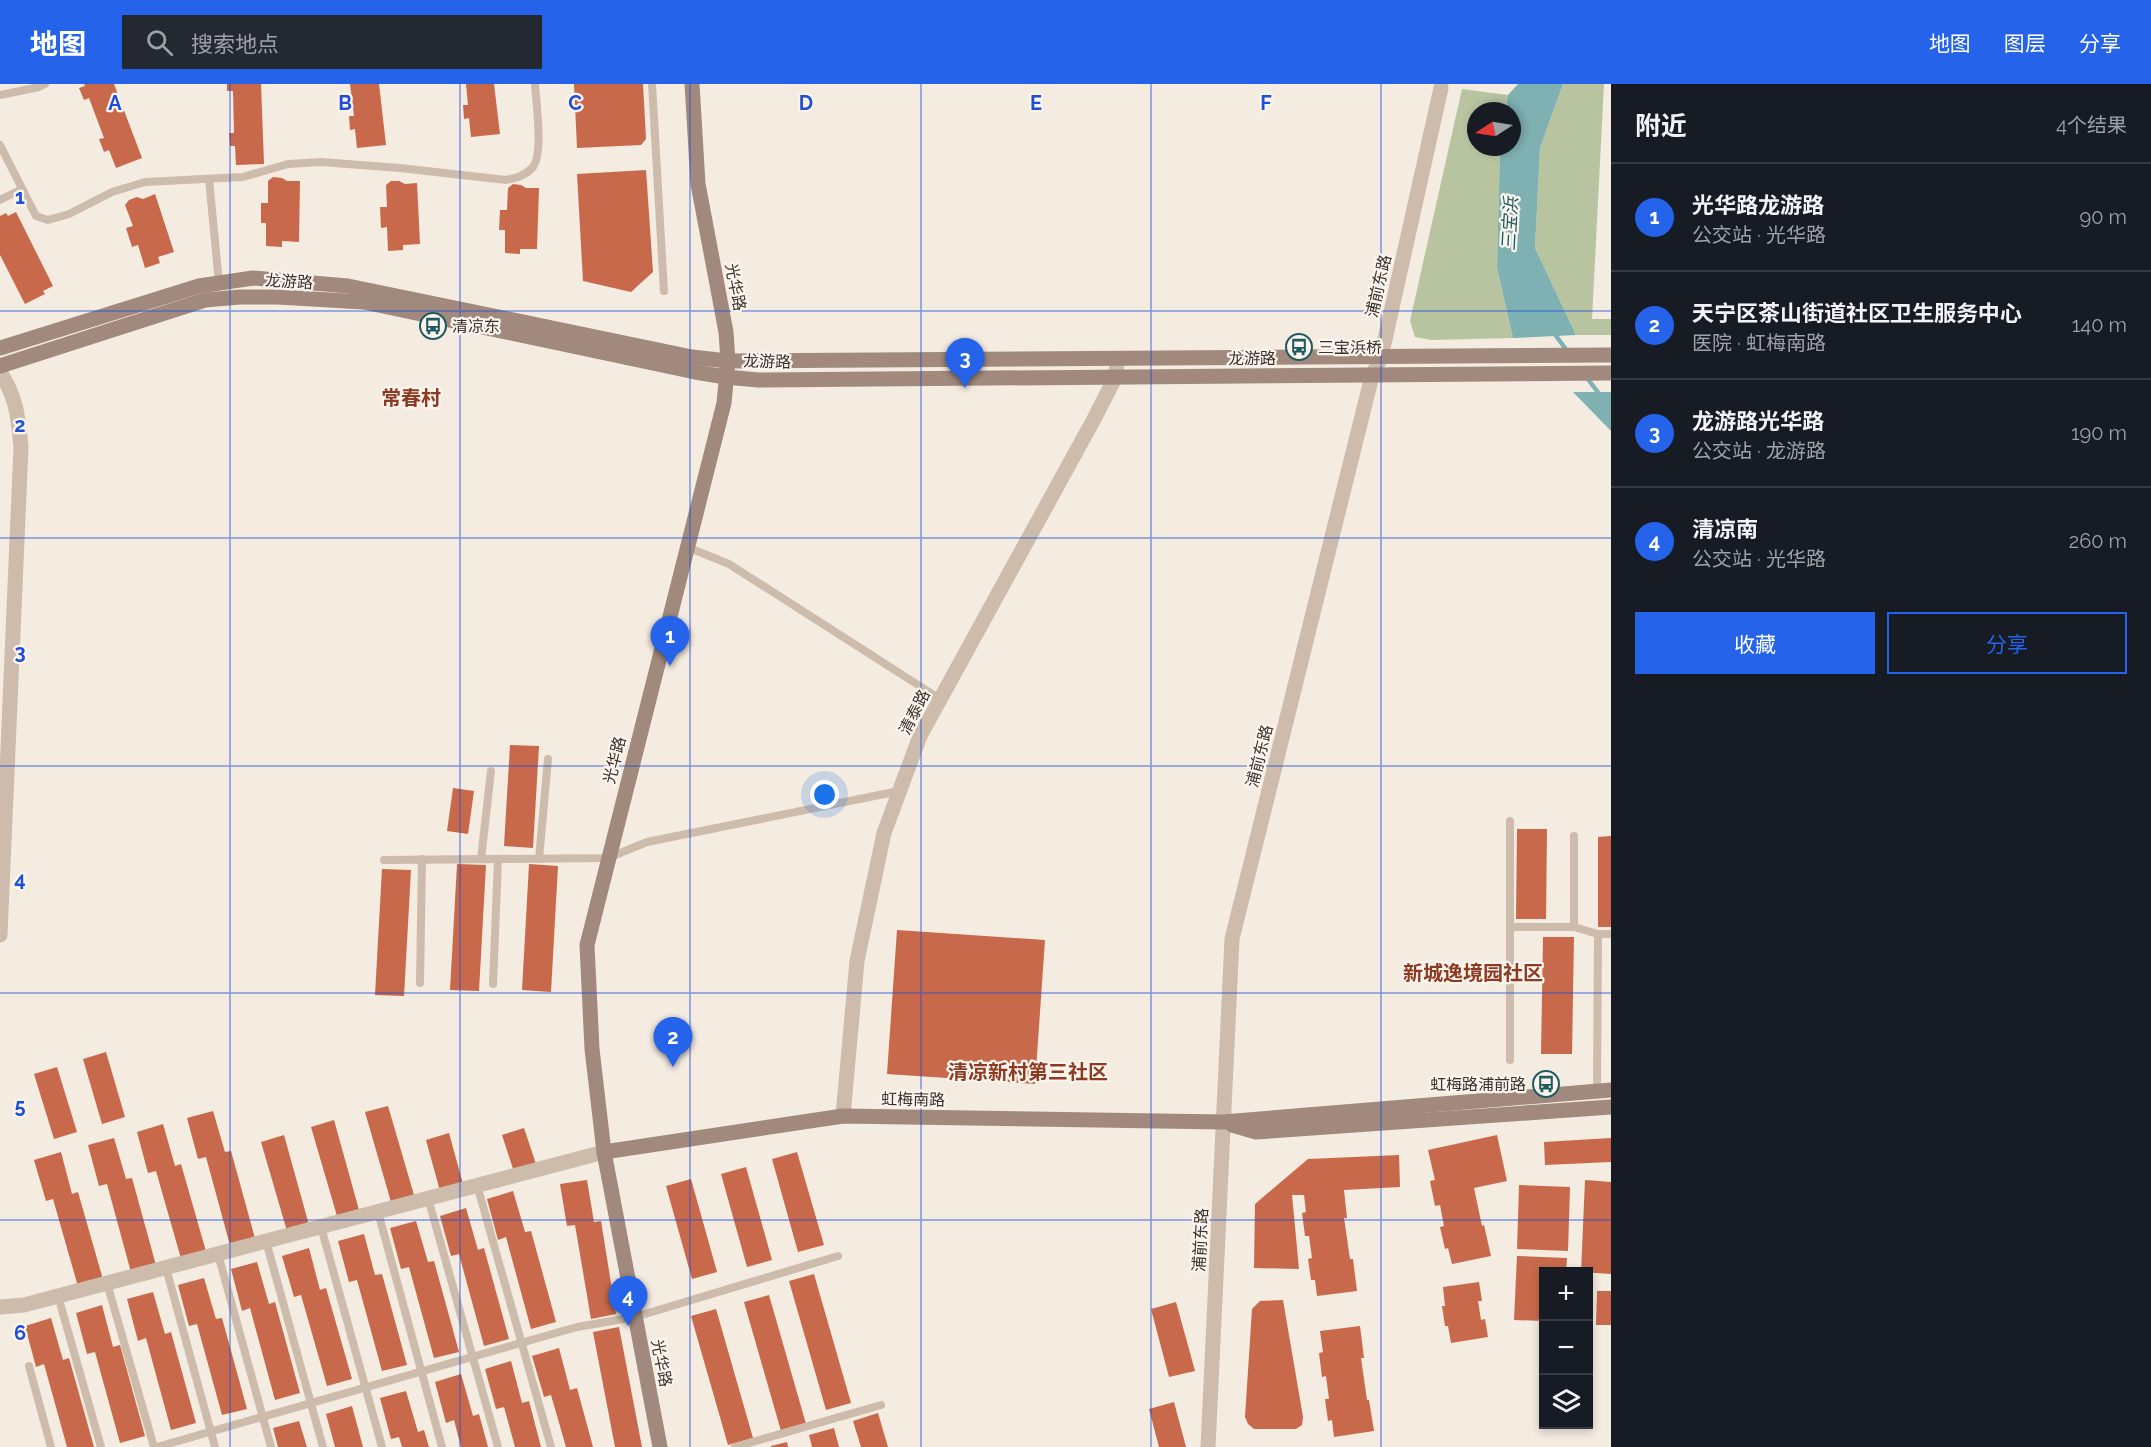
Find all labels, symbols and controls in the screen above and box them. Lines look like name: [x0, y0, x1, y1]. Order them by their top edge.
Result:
search box: [122, 15, 542, 69]
icon: search: [143, 26, 176, 59]
text: 地图: [30, 28, 86, 61]
text: 搜索地点: [191, 31, 279, 57]
text: 地图: [1929, 31, 1971, 56]
text: 图层: [2004, 31, 2046, 56]
text: 分享: [2079, 31, 2121, 56]
text: A: [108, 91, 122, 115]
text: B: [338, 91, 352, 115]
text: C: [568, 91, 582, 115]
text: D: [799, 91, 813, 115]
text: E: [1030, 91, 1042, 115]
text: F: [1260, 91, 1272, 115]
north arrow: [1467, 102, 1521, 156]
text: 附近: [1635, 111, 1687, 141]
text: 4个结果: [2056, 113, 2127, 137]
text: 1: [15, 185, 25, 209]
text: 光华路龙游路: [1692, 192, 1824, 218]
water label: 三宝浜: [1498, 194, 1522, 251]
text: 1: [1650, 205, 1659, 229]
text: 90 m: [2080, 205, 2127, 229]
text: 公交站 · 光华路: [1692, 223, 1826, 247]
street label: 浦前东路: [1362, 253, 1395, 319]
street label: 光华路: [722, 262, 749, 312]
street label: 龙游路: [265, 271, 313, 292]
text: 天宁区茶山街道社区卫生服务中心: [1692, 300, 2022, 326]
bus stop icon: 清凉东: [418, 311, 448, 341]
text: 2: [1649, 313, 1660, 337]
text: 140 m: [2072, 313, 2127, 337]
place label: 清凉东: [452, 317, 500, 336]
text: 医院 · 虹梅南路: [1692, 331, 1826, 355]
bus stop icon: 三宝浜桥: [1284, 332, 1314, 362]
pin: 3: [946, 338, 984, 388]
place label: 三宝浜桥: [1318, 338, 1382, 357]
street label: 龙游路: [1228, 349, 1276, 368]
street label: 龙游路: [743, 352, 791, 371]
district label: 常春村: [381, 386, 441, 410]
text: 龙游路光华路: [1692, 408, 1824, 434]
text: 2: [14, 413, 26, 437]
text: 3: [1649, 421, 1660, 445]
text: 190 m: [2071, 421, 2127, 445]
text: 公交站 · 龙游路: [1692, 439, 1826, 463]
text: 清凉南: [1692, 516, 1758, 542]
text: 4: [1649, 529, 1660, 553]
text: 260 m: [2069, 529, 2127, 553]
text: 公交站 · 光华路: [1692, 547, 1826, 571]
button: 收藏: [1635, 612, 1875, 674]
button: 分享: [1887, 612, 2127, 674]
pin: 1: [650, 616, 690, 666]
text: 3: [14, 640, 26, 664]
street label: 清泰路: [895, 687, 934, 738]
street label: 浦前东路: [1243, 723, 1276, 789]
street label: 光华路: [599, 735, 630, 786]
your location: [810, 780, 839, 809]
text: 4: [14, 867, 26, 891]
district label: 新城逸境园社区: [1403, 961, 1543, 985]
pin: 2: [654, 1018, 692, 1067]
district label: 清凉新村第三社区: [948, 1060, 1108, 1084]
bus stop icon: 虹梅路浦前路: [1531, 1069, 1561, 1099]
place label: 虹梅路浦前路: [1430, 1075, 1526, 1094]
street label: 虹梅南路: [881, 1089, 945, 1110]
text: 5: [14, 1094, 26, 1118]
street label: 浦前东路: [1189, 1208, 1212, 1272]
map controls: [1539, 1267, 1593, 1429]
button: +: [1539, 1267, 1593, 1321]
pin: 4: [608, 1276, 648, 1326]
text: 6: [14, 1321, 26, 1345]
button: −: [1539, 1321, 1593, 1375]
street label: 光华路: [648, 1338, 675, 1388]
button: layers: [1539, 1375, 1593, 1429]

